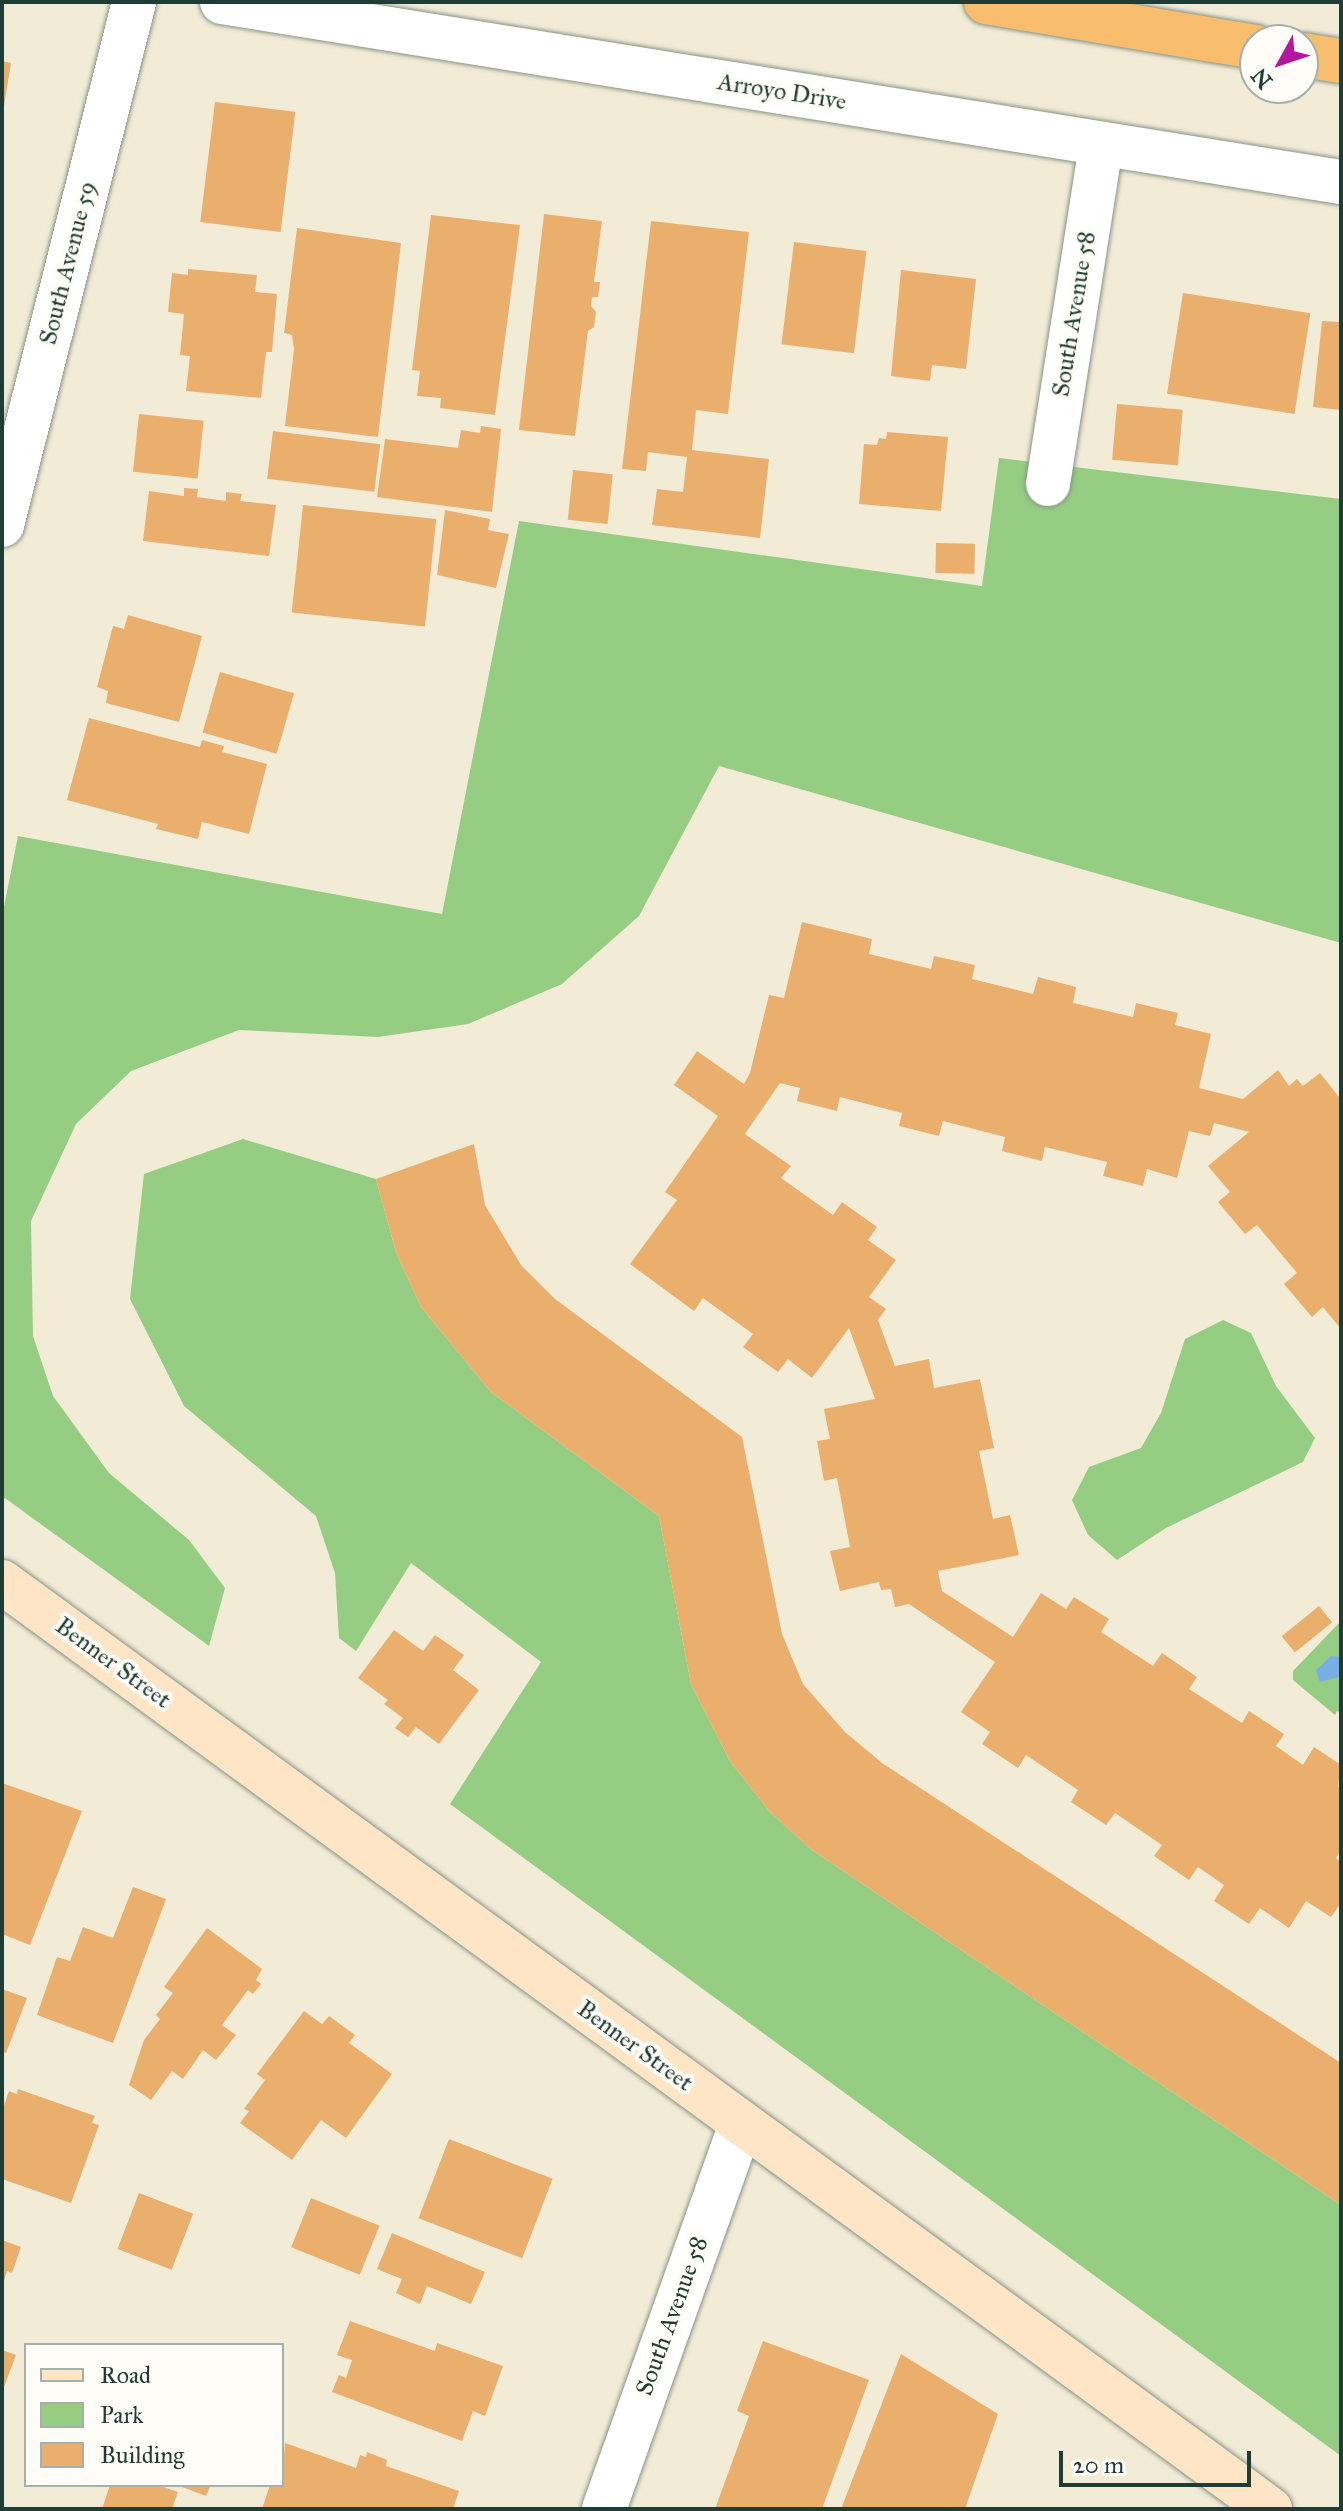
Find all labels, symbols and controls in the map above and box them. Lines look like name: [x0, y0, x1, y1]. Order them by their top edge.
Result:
north arrow: [1239, 24, 1319, 104]
text: N: [1245, 63, 1278, 94]
street label: Arroyo Drive: [716, 68, 848, 116]
street label: South Avenue 59: [34, 178, 102, 348]
street label: South Avenue 58: [1047, 229, 1101, 399]
street label: Benner Street: [50, 1611, 176, 1715]
street label: Benner Street: [572, 1994, 698, 2098]
street label: South Avenue 58: [630, 2233, 714, 2399]
legend: [24, 2343, 284, 2487]
text: Road: [100, 2360, 151, 2390]
text: Park: [100, 2400, 143, 2430]
scale bar: [1063, 2435, 1255, 2485]
text: Building: [100, 2440, 185, 2470]
text: 20 m: [1073, 2450, 1124, 2480]

